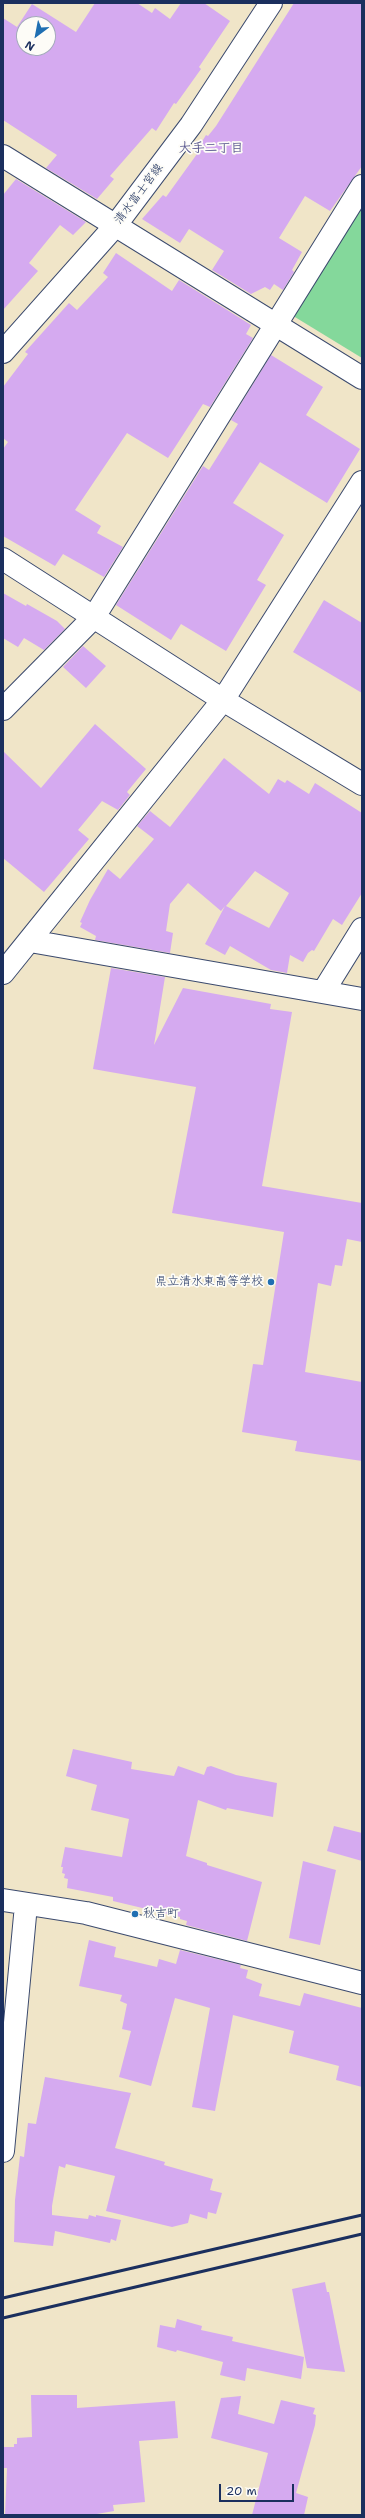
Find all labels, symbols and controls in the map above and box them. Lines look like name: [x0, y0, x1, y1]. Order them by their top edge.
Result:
north arrow: [16, 16, 56, 56]
text: N: [22, 37, 38, 54]
district label: 大手二丁目: [179, 141, 243, 157]
street label: 清水富士宮線: [112, 161, 166, 227]
place label: 県立清水東高等学校: [155, 1275, 263, 1289]
marker: 県立清水東高等学校: [266, 1277, 276, 1287]
place label: 秋吉町: [143, 1907, 179, 1921]
marker: 秋吉町: [130, 1909, 140, 1919]
scale bar: [221, 2476, 296, 2502]
text: 20 m: [226, 2483, 257, 2499]

